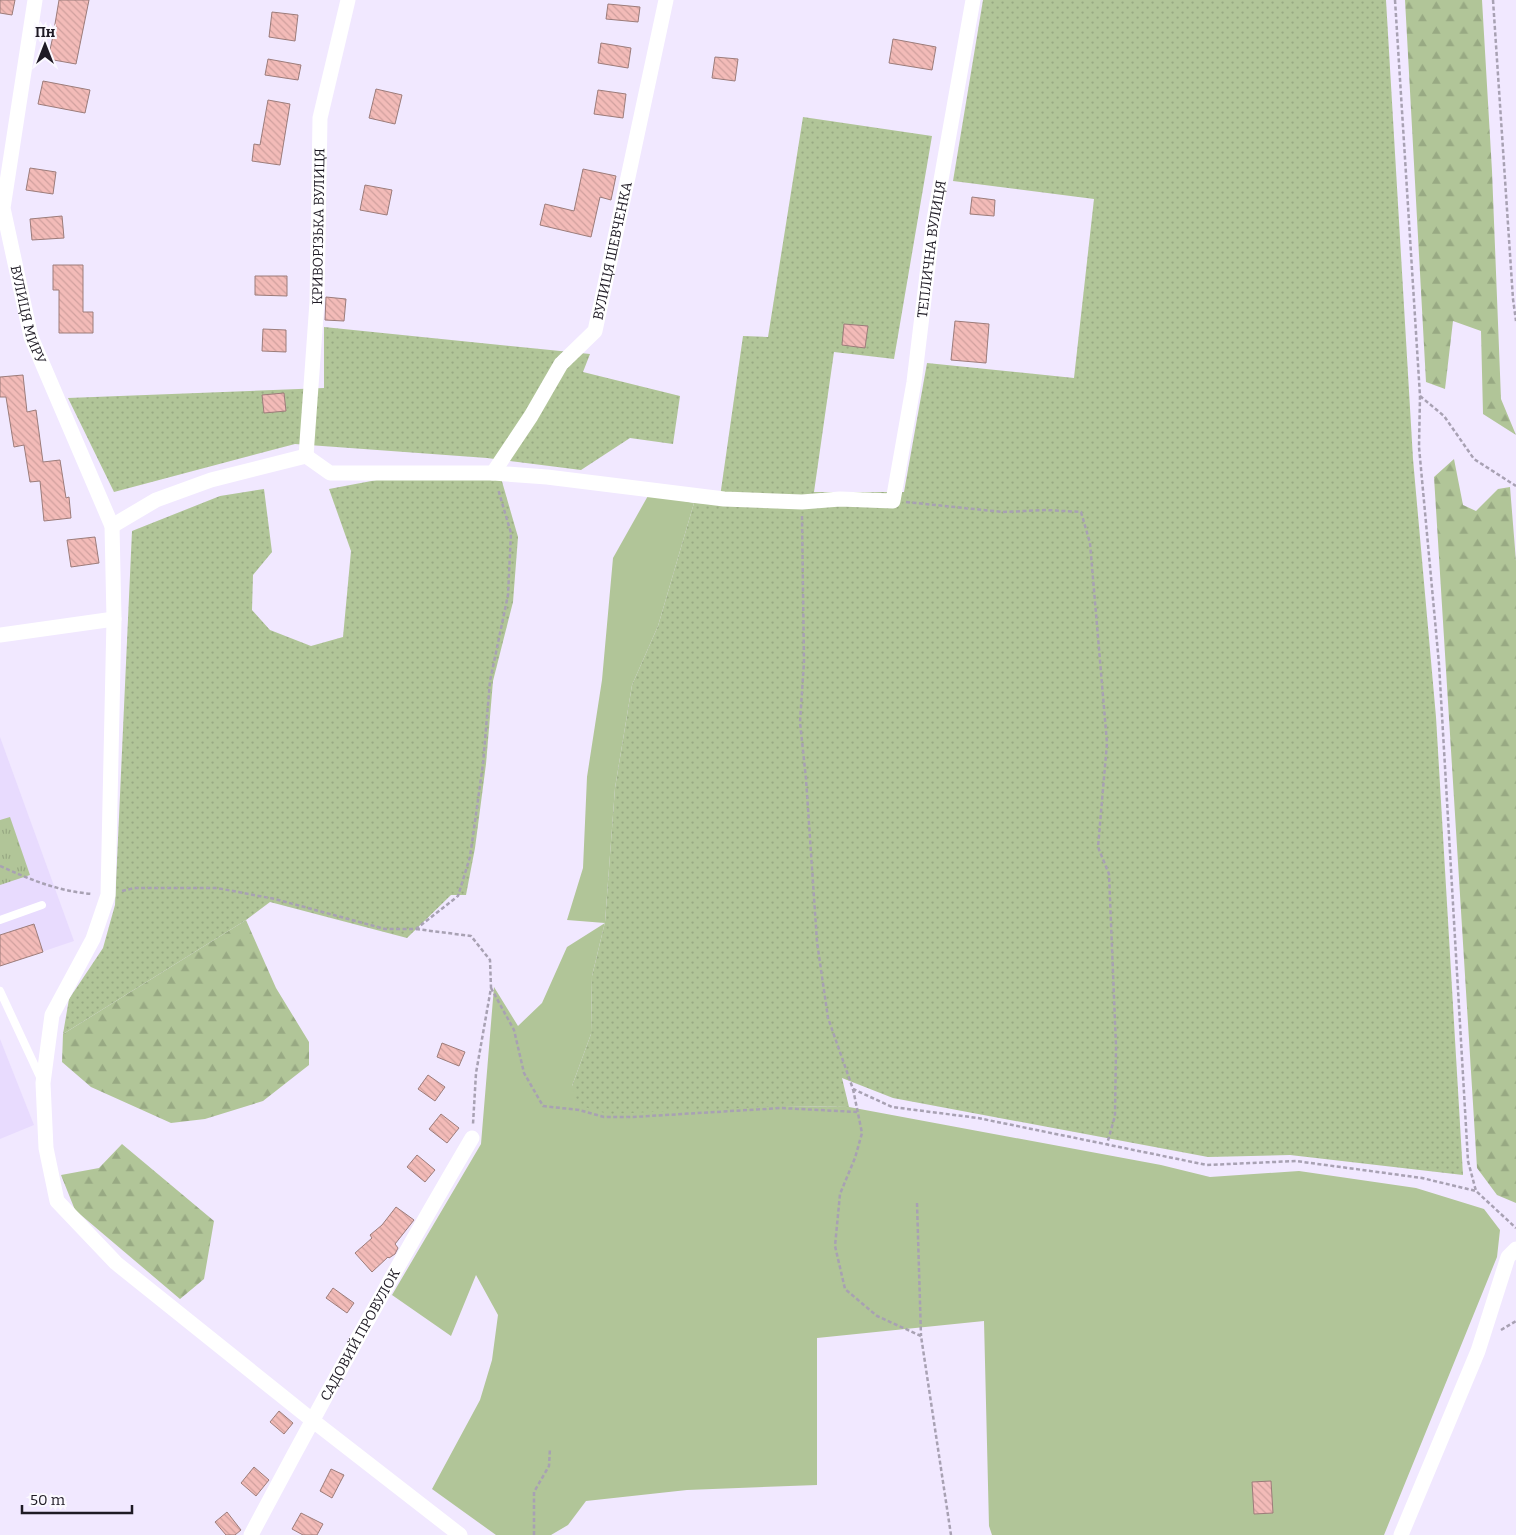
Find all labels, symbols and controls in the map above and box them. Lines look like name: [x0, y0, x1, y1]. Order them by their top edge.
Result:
north arrow: [20, 20, 70, 70]
text: Пн: [35, 24, 55, 41]
street label: КРИВОРІЗЬКА ВУЛИЦЯ: [309, 148, 329, 305]
street label: ТЕПЛИЧНА ВУЛИЦЯ: [914, 179, 950, 319]
street label: ВУЛИЦЯ ШЕВЧЕНКА: [590, 180, 636, 322]
street label: ВУЛИЦЯ МИРУ: [7, 264, 50, 367]
street label: САДОВИЙ ПРОВУЛОК: [317, 1266, 404, 1404]
scale bar: [22, 1482, 132, 1514]
text: 50 m: [30, 1491, 66, 1509]

